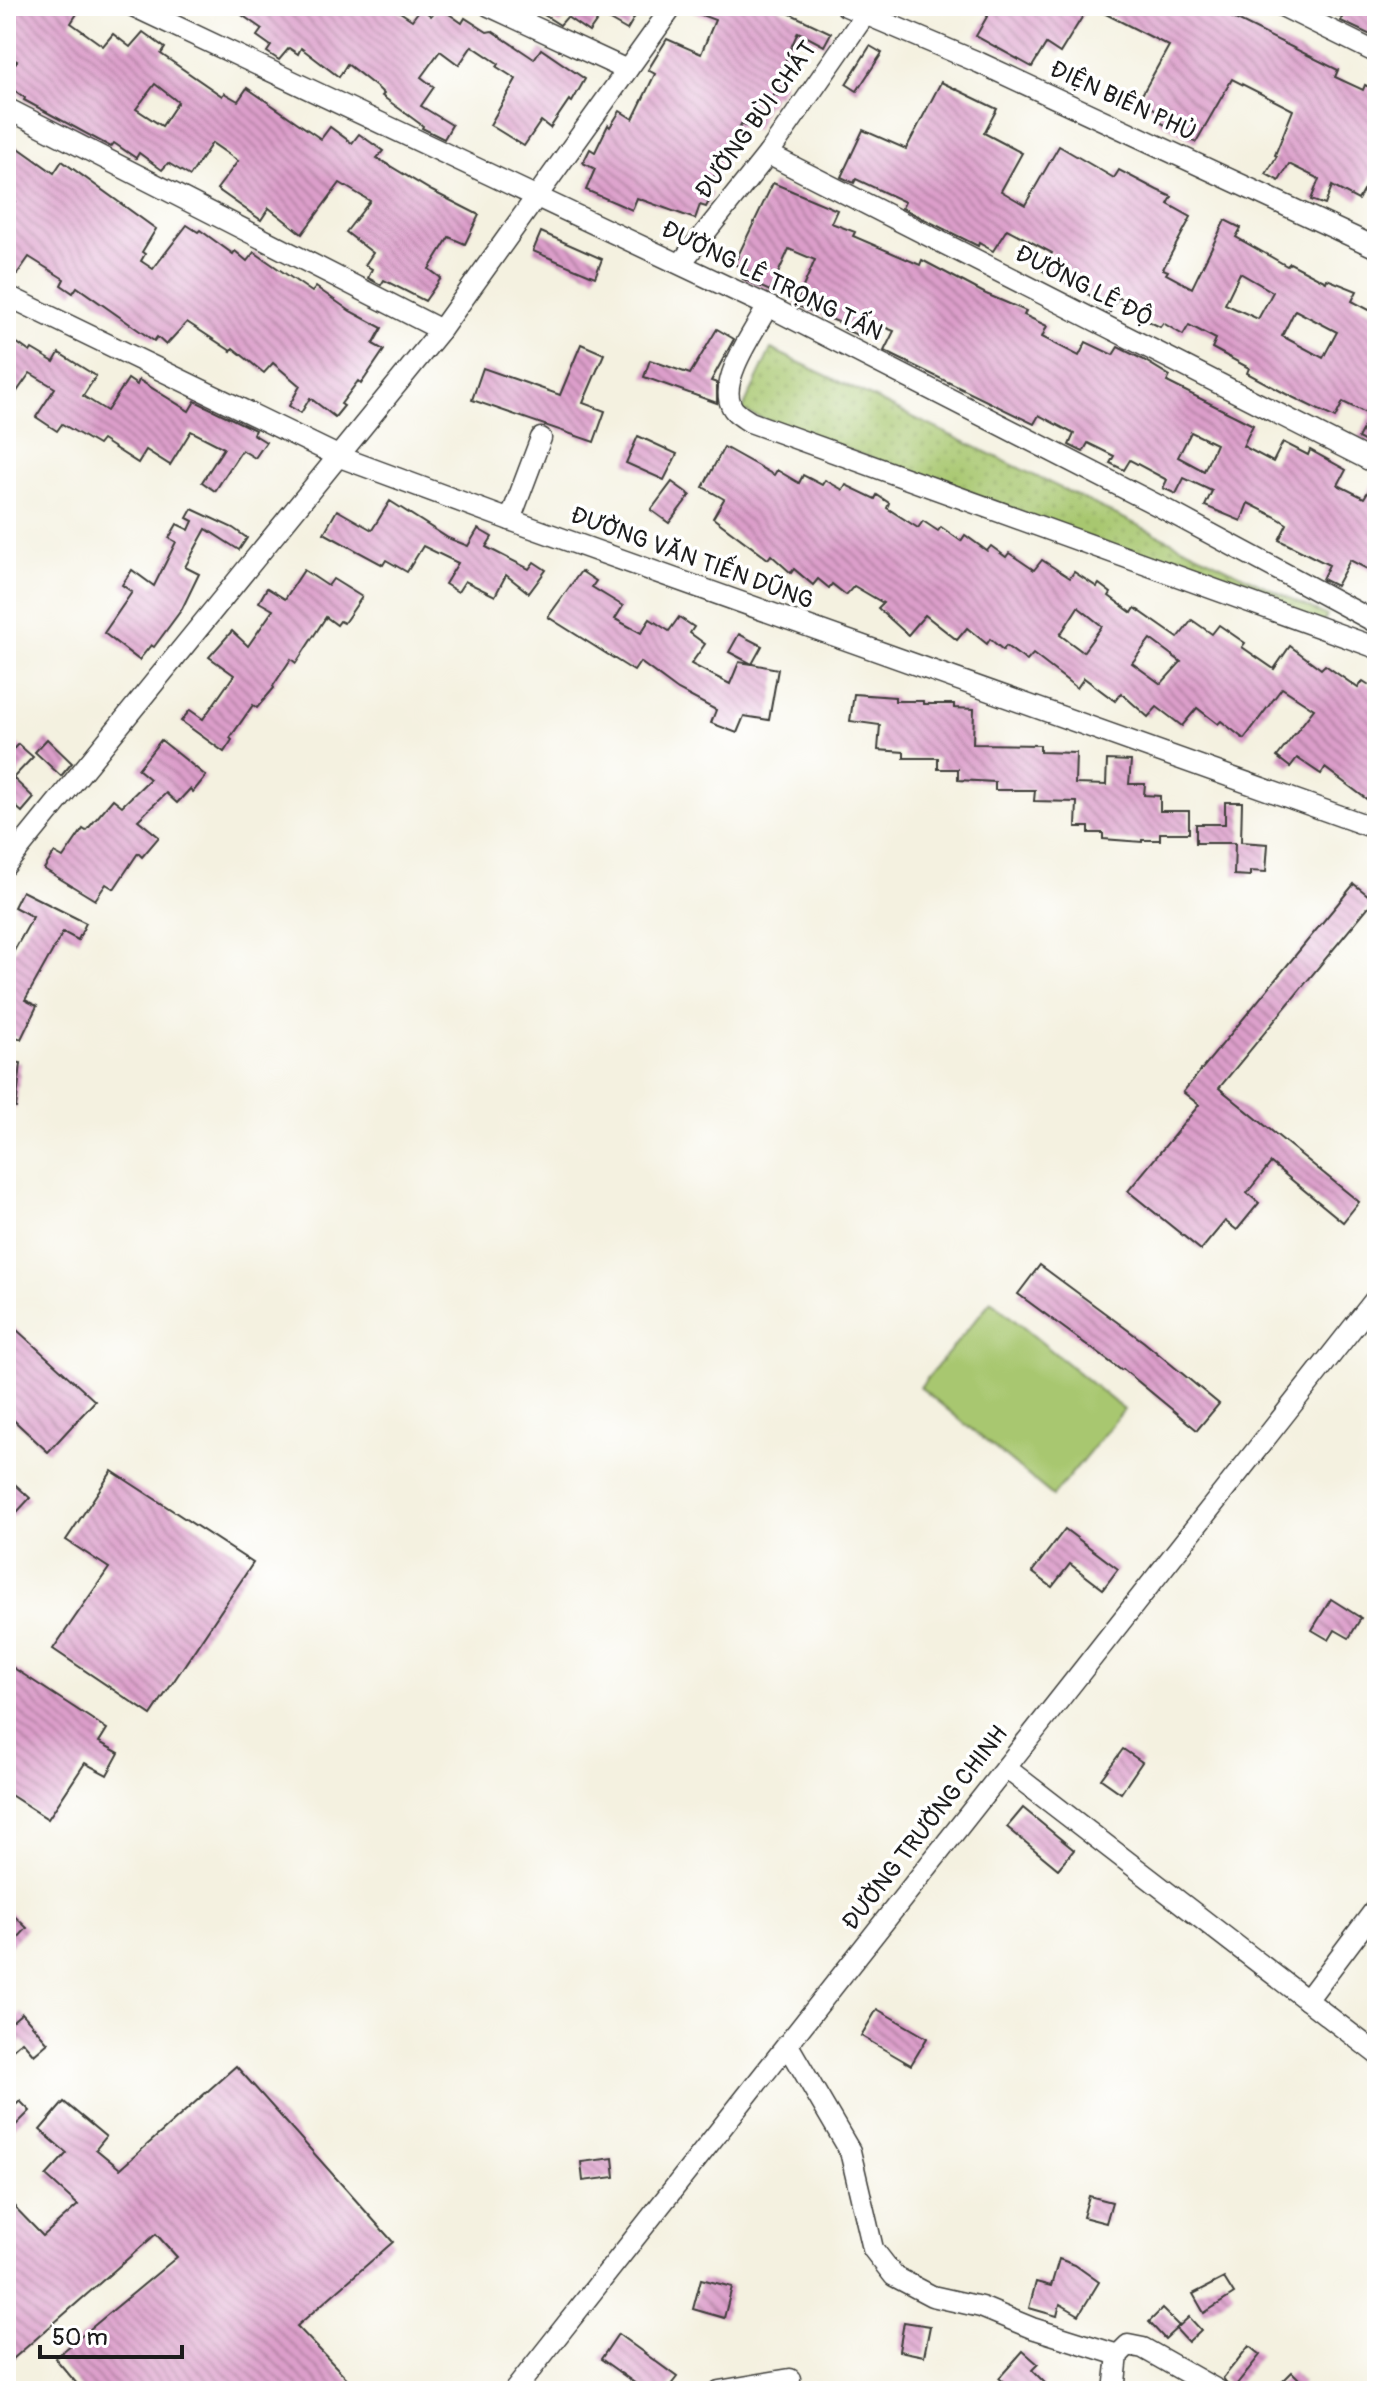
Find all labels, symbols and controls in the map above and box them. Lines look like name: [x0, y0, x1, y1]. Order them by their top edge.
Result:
street label: ĐƯỜNG BÙI CHÁT: [689, 36, 823, 204]
street label: ĐIỆN BIÊN PHỦ: [1045, 55, 1201, 147]
street label: ĐƯỜNG LÊ TRỌNG TẤN: [657, 212, 889, 347]
street label: ĐƯỜNG LÊ ĐỘ: [1010, 239, 1158, 333]
street label: ĐƯỜNG VĂN TIẾN DŨNG: [567, 498, 819, 615]
street label: ĐƯỜNG TRƯỜNG CHINH: [836, 1720, 1014, 1936]
scale bar: [40, 2309, 182, 2359]
text: 50 m: [52, 2323, 108, 2352]

